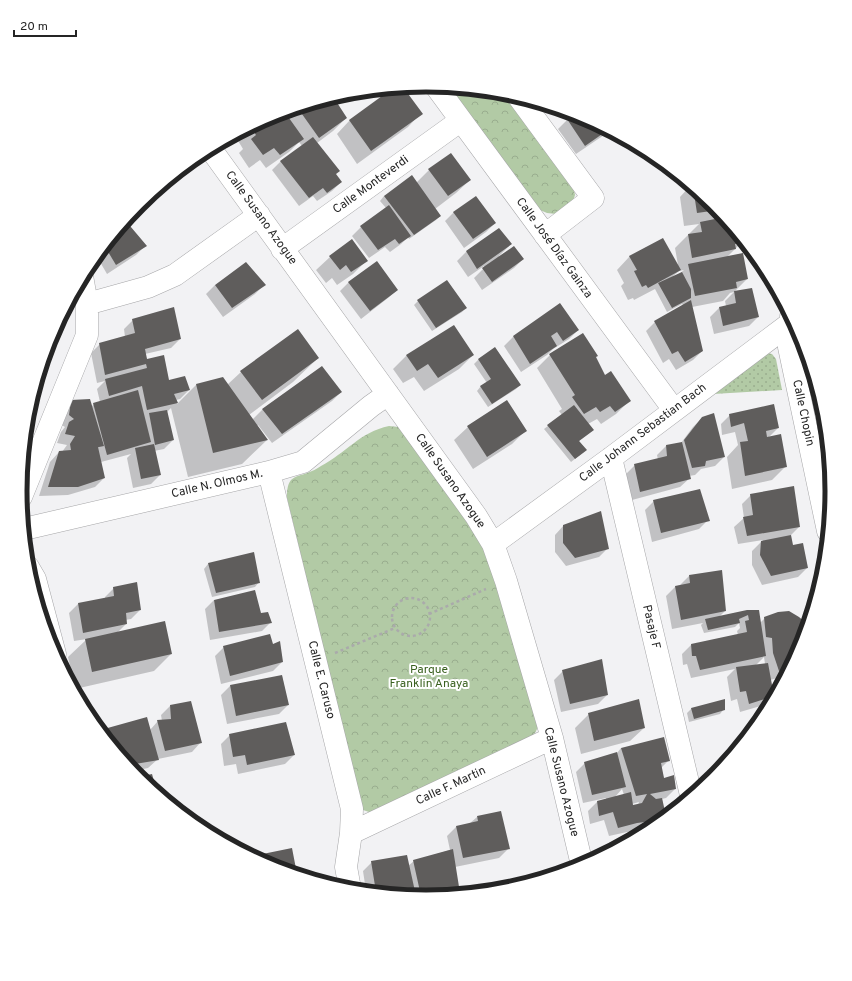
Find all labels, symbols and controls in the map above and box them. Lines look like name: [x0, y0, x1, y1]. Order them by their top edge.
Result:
scale bar: [14, 12, 76, 38]
text: 20 m: [20, 19, 48, 35]
street label: Calle Monteverdi: [330, 152, 412, 218]
street label: Calle Susano Azogue: [221, 168, 301, 268]
street label: Calle José Díaz Gainza: [512, 194, 596, 302]
street label: Calle Chopin: [788, 378, 818, 448]
street label: Calle Johann Sebastian Bach: [576, 380, 710, 486]
street label: Calle Susano Azogue: [411, 430, 489, 532]
street label: Calle N. Olmos M.: [170, 466, 264, 502]
street label: Pasaje F: [638, 603, 664, 651]
street label: Calle E. Caruso: [304, 639, 339, 721]
park label: Parque Franklin Anaya: [390, 662, 468, 692]
street label: Calle Susano Azogue: [540, 726, 582, 838]
street label: Calle F. Martin: [413, 763, 489, 809]

